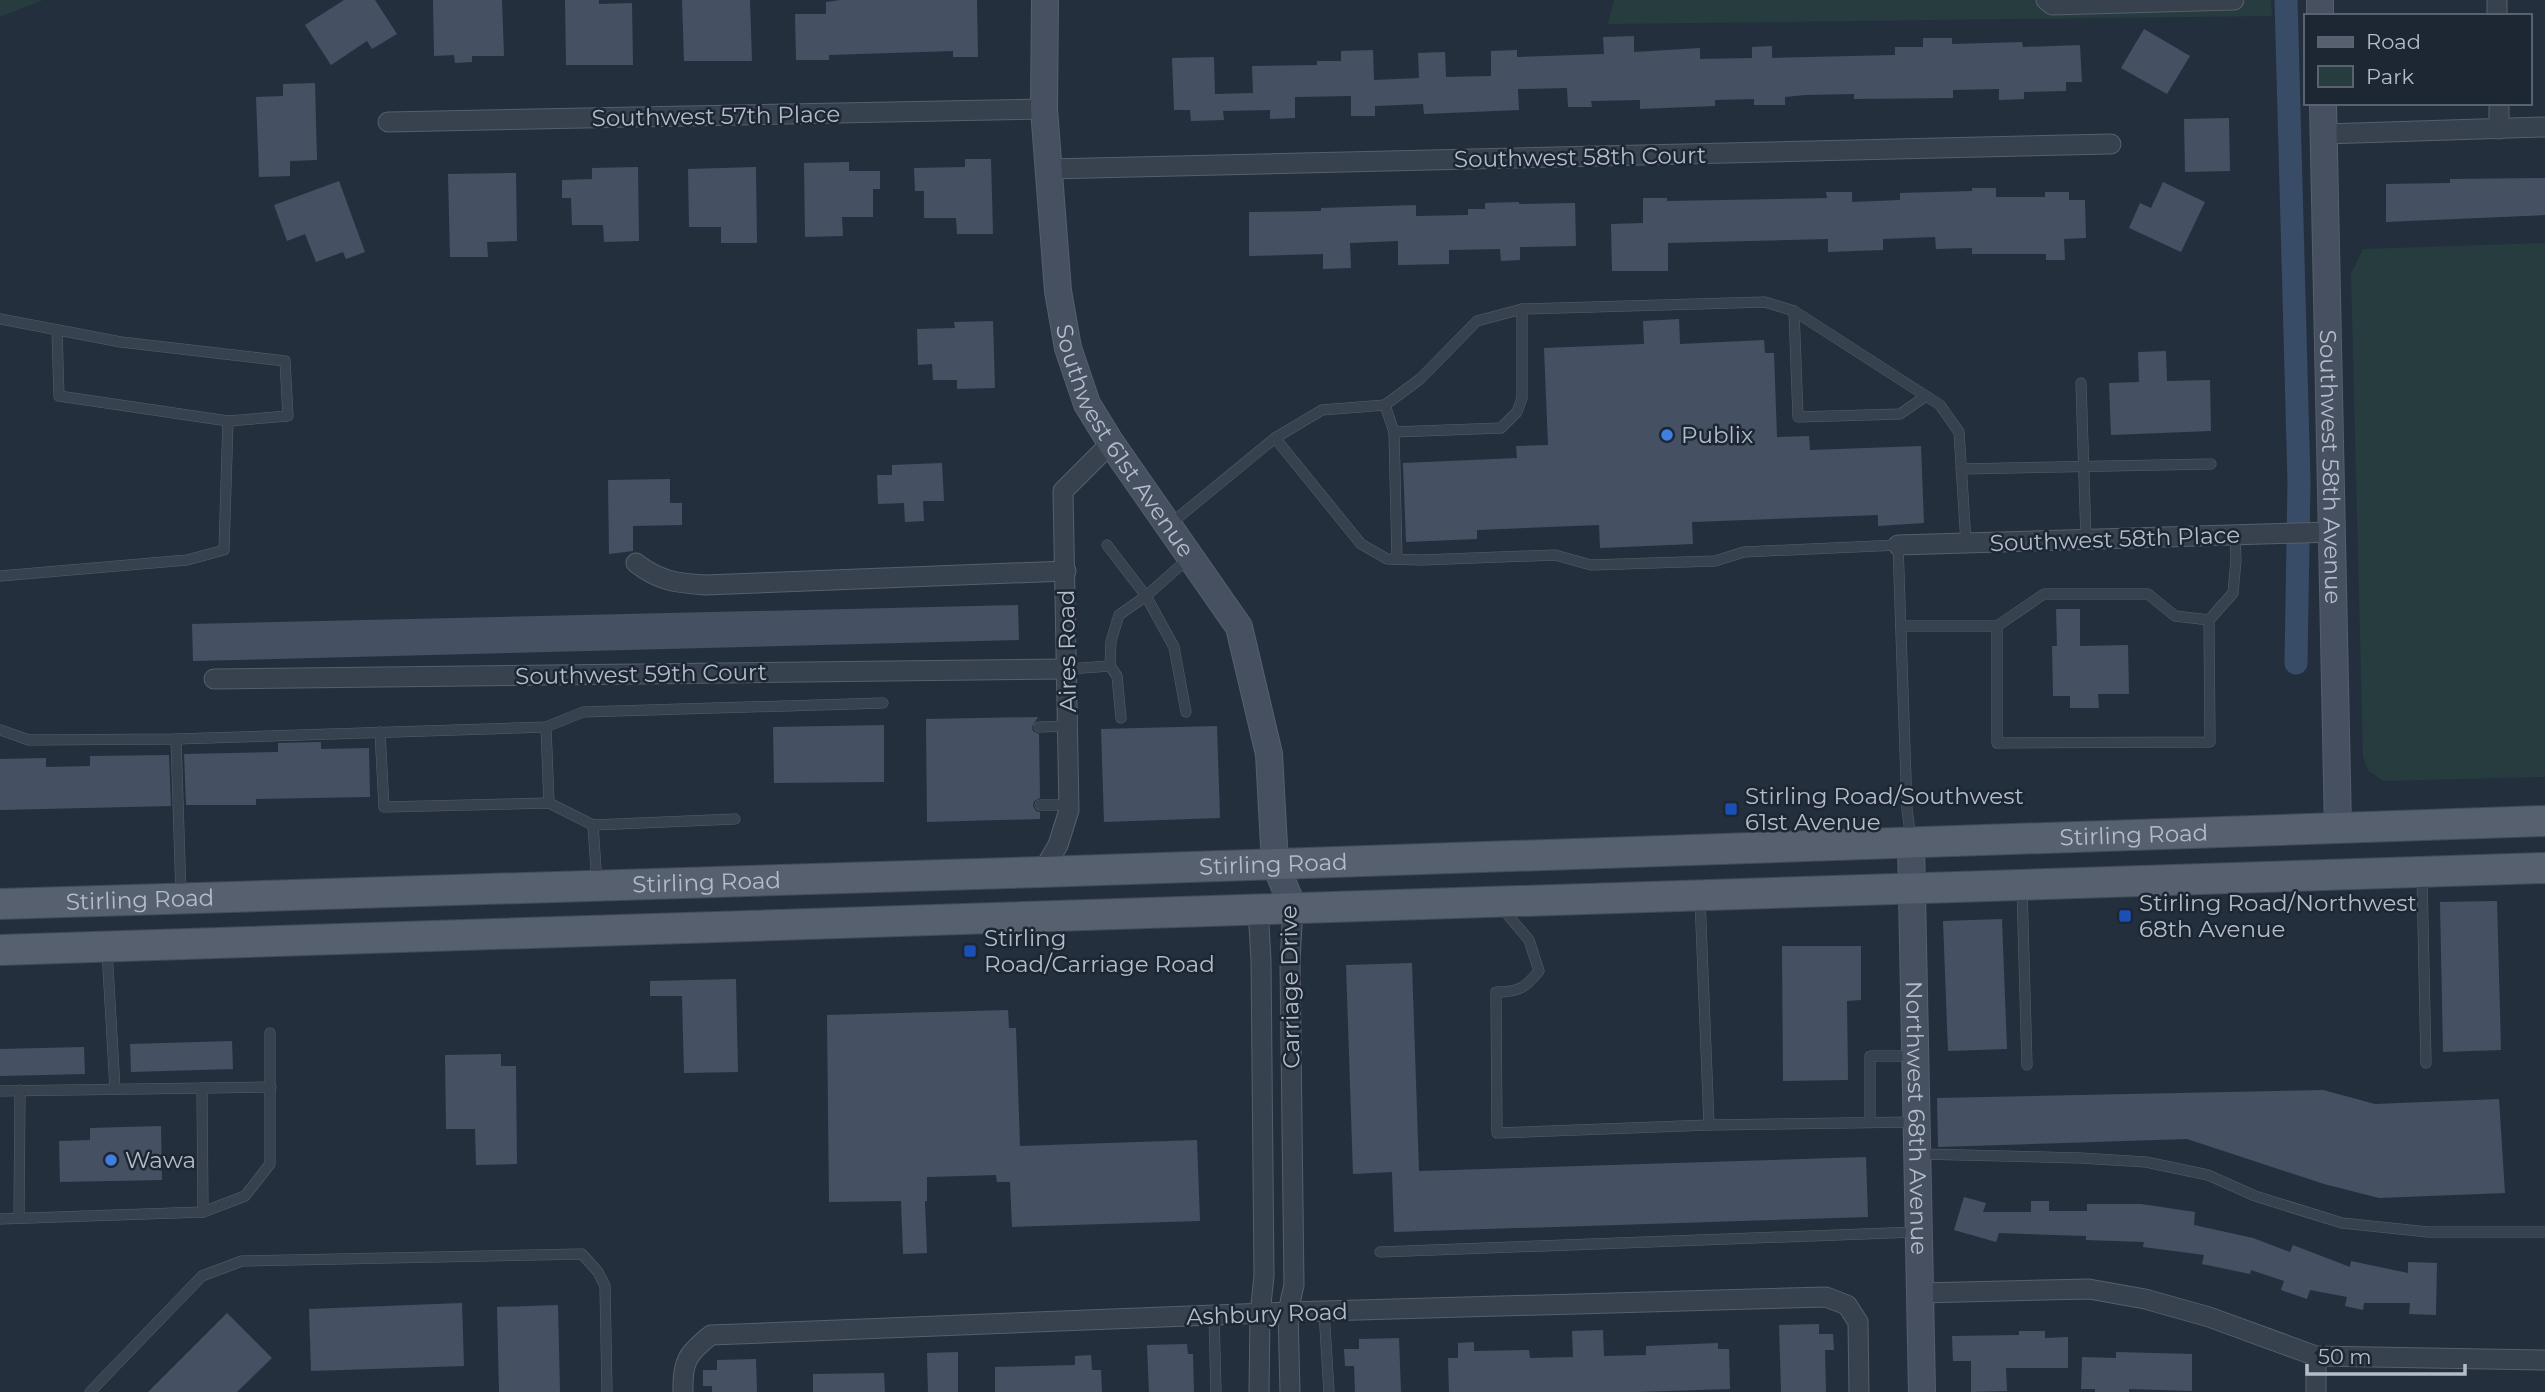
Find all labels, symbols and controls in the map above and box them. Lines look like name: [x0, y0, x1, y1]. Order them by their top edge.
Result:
legend: [2304, 14, 2531, 105]
text: Road: [2366, 29, 2421, 54]
text: Park: [2366, 64, 2414, 89]
street label: Southwest 57th Place: [591, 100, 841, 132]
street label: Southwest 58th Court: [1454, 141, 1706, 173]
street label: Southwest 61st Avenue: [1050, 322, 1200, 563]
street label: Southwest 58th Avenue: [2314, 329, 2347, 604]
place label: Publix: [1681, 421, 1753, 449]
marker: Publix: [1659, 427, 1675, 443]
street label: Southwest 58th Place: [1989, 521, 2241, 557]
street label: Aires Road: [1052, 589, 1082, 713]
street label: Southwest 59th Court: [515, 658, 767, 690]
place label: Stirling Road/Southwest 61st Avenue: [1745, 782, 2024, 836]
marker: Stirling Road/Southwest 61st Avenue: [1723, 801, 1739, 817]
street label: Stirling Road: [2059, 818, 2209, 851]
street label: Stirling Road: [1199, 848, 1348, 881]
street label: Stirling Road: [632, 866, 781, 899]
street label: Stirling Road: [65, 883, 215, 916]
place label: Stirling Road/Northwest 68th Avenue: [2139, 889, 2417, 943]
street label: Carriage Drive: [1275, 905, 1305, 1069]
marker: Stirling Road/Northwest 68th Avenue: [2117, 908, 2133, 924]
place label: Stirling Road/Carriage Road: [984, 924, 1215, 978]
marker: Stirling Road/Carriage Road: [962, 943, 978, 959]
street label: Northwest 68th Avenue: [1900, 981, 1933, 1255]
place label: Wawa: [125, 1146, 196, 1174]
marker: Wawa: [103, 1152, 119, 1168]
street label: Ashbury Road: [1186, 1297, 1348, 1331]
scale bar: [2307, 1332, 2464, 1376]
text: 50 m: [2318, 1344, 2372, 1369]

